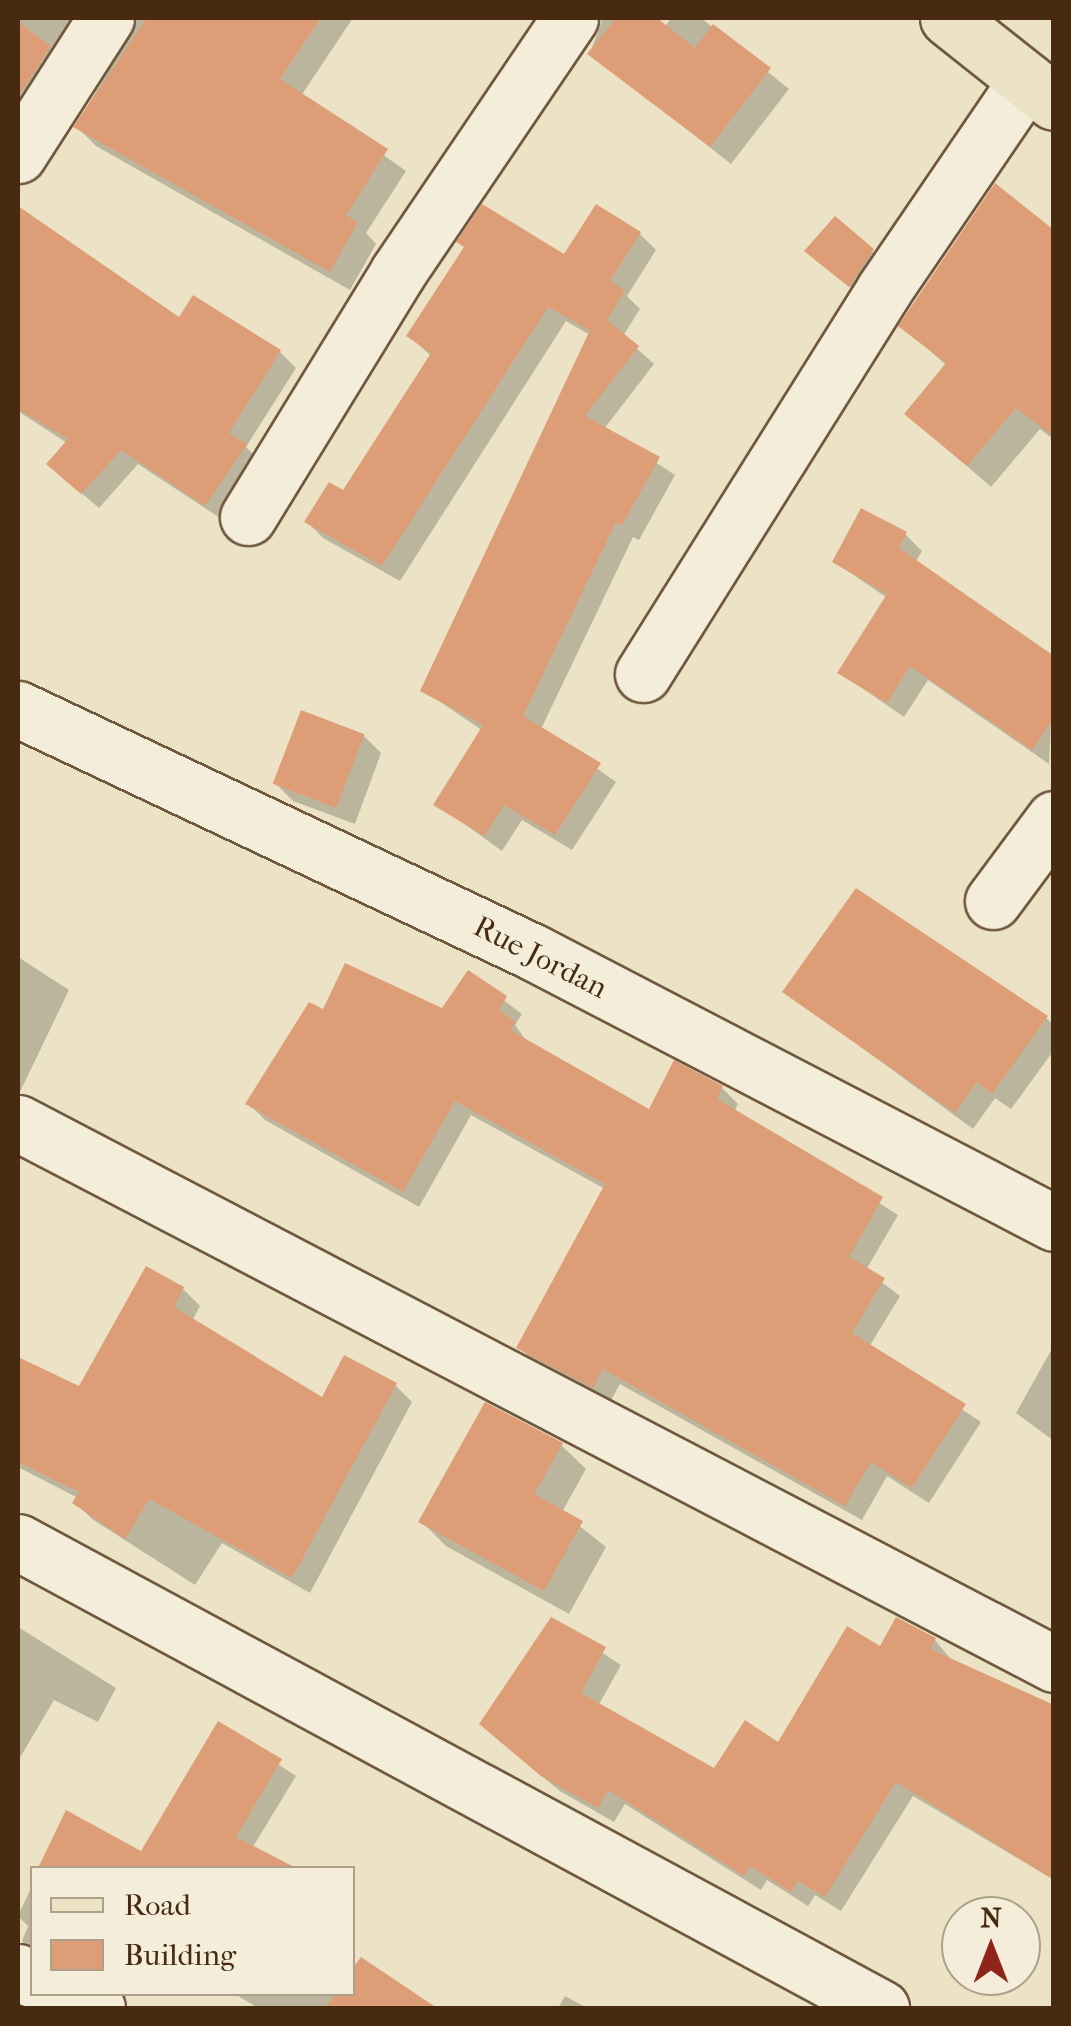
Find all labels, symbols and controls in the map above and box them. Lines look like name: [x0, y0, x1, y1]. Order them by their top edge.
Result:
street label: Rue Jordan: [467, 909, 613, 1007]
legend: [30, 1866, 355, 1996]
text: Road: [124, 1888, 191, 1923]
north arrow: [941, 1896, 1041, 1996]
text: N: [980, 1901, 1002, 1934]
text: Building: [124, 1938, 236, 1973]

